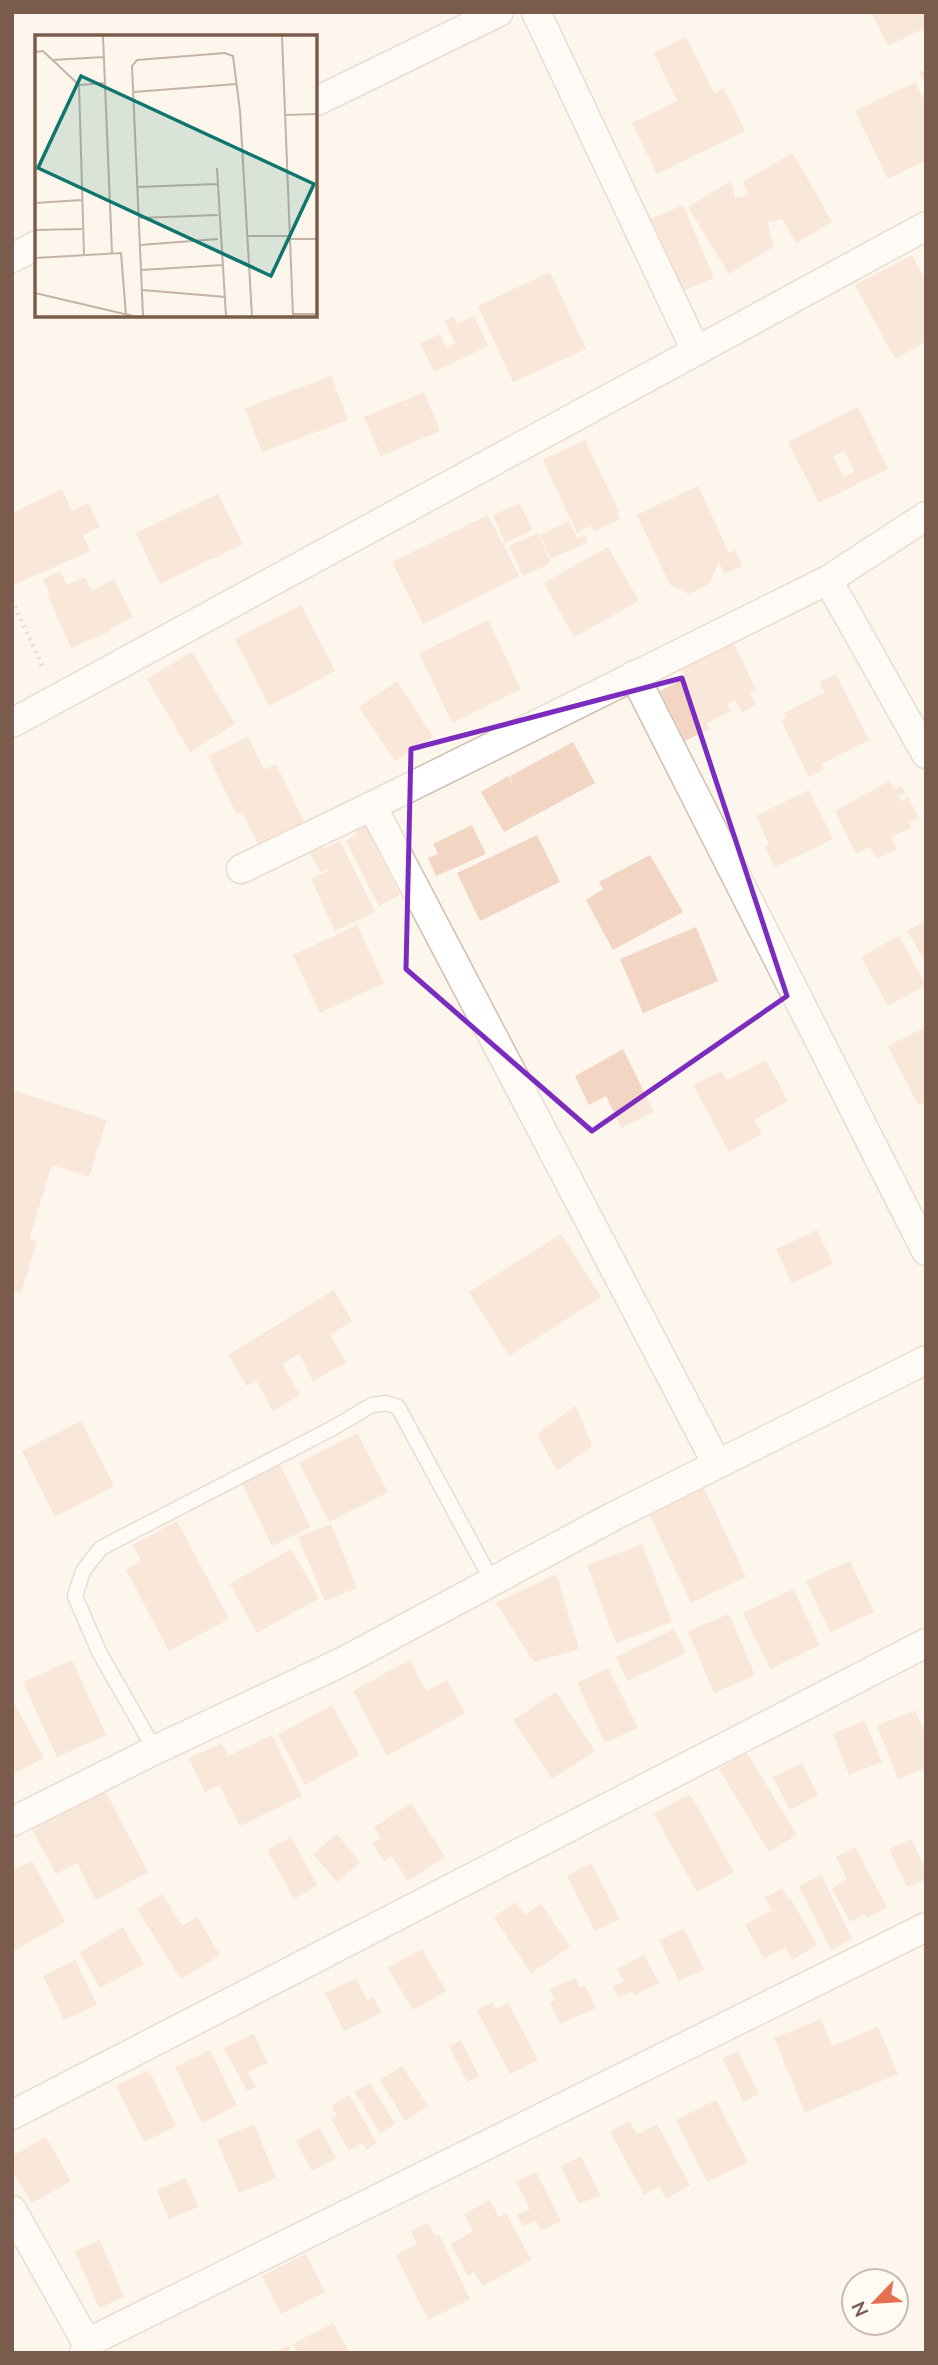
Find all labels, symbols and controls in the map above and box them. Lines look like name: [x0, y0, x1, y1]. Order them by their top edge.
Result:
inset map: [35, 35, 317, 317]
north arrow: [840, 2267, 910, 2337]
text: N: [846, 2297, 875, 2321]

